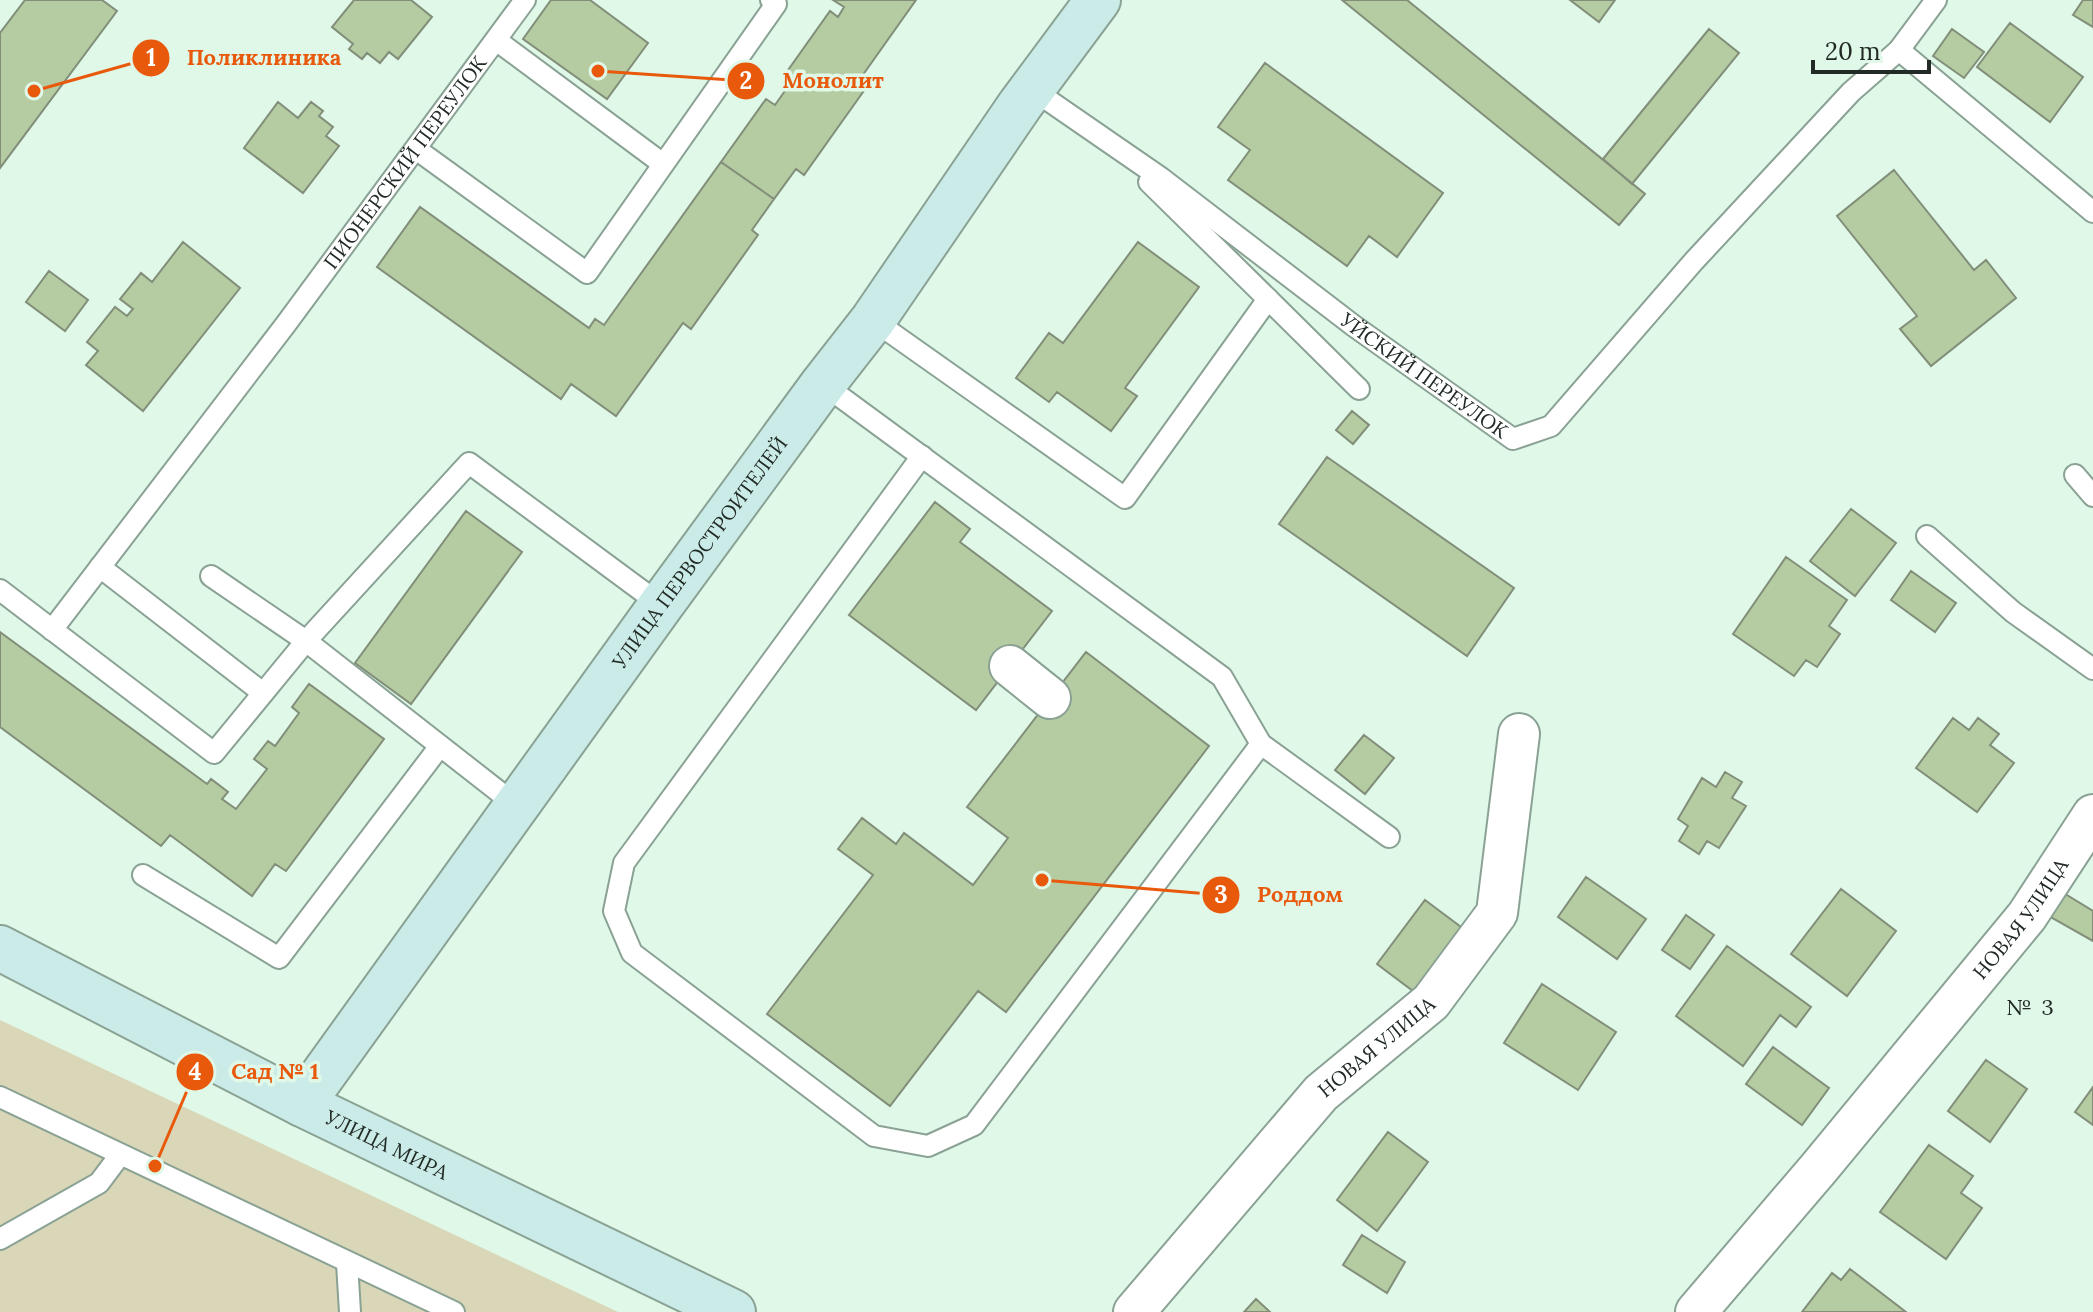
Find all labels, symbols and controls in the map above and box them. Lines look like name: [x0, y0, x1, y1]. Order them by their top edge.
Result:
scale bar: [1813, 24, 1929, 74]
callout: Поликлиника: [131, 35, 357, 81]
text: 20 m: [1825, 36, 1881, 67]
text: 1: [146, 42, 156, 73]
text: Поликлиника: [187, 43, 342, 71]
street label: ПИОНЕРСКИЙ ПЕРЕУЛОК: [318, 50, 492, 274]
callout: Монолит: [726, 58, 900, 104]
text: 2: [740, 65, 752, 96]
text: Монолит: [782, 66, 884, 94]
street label: УЙСКИЙ ПЕРЕУЛОК: [1335, 307, 1513, 444]
street label: УЛИЦА ПЕРВОСТРОИТЕЛЕЙ: [606, 431, 792, 674]
street label: НОВАЯ УЛИЦА: [1967, 853, 2073, 984]
callout: Роддом: [1201, 872, 1359, 918]
text: 3: [1214, 879, 1228, 910]
text: Роддом: [1257, 880, 1343, 908]
street label: НОВАЯ УЛИЦА: [1313, 991, 1440, 1102]
district label: № 3: [2006, 993, 2056, 1021]
callout: Сад № 1: [175, 1049, 335, 1095]
text: 4: [188, 1056, 202, 1087]
text: Сад № 1: [231, 1057, 319, 1085]
street label: УЛИЦА МИРА: [320, 1104, 453, 1185]

